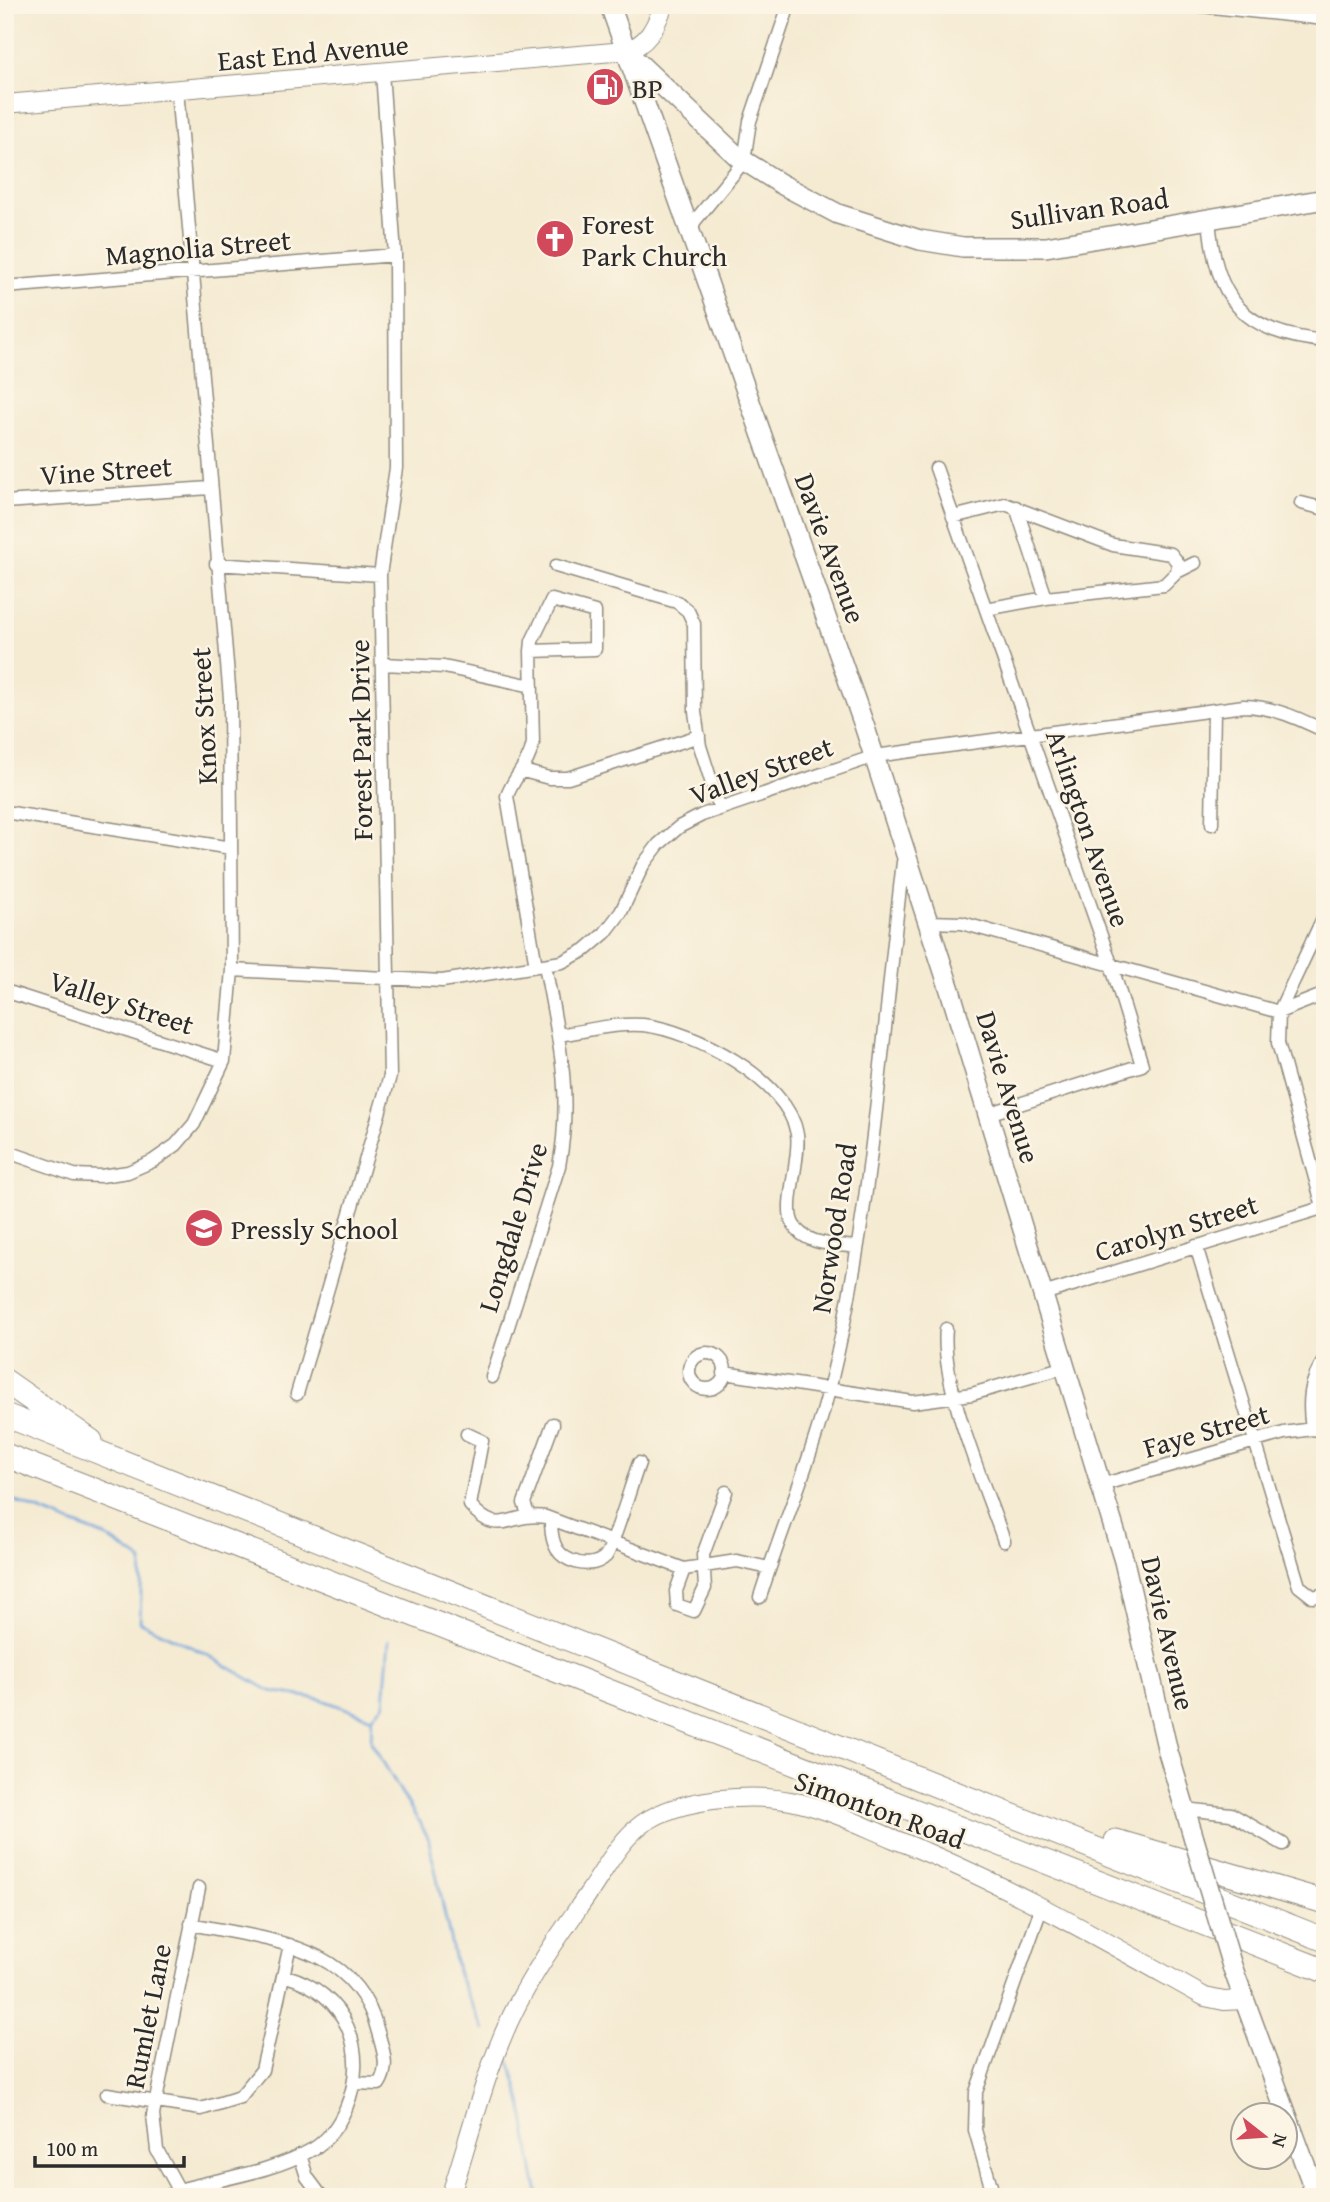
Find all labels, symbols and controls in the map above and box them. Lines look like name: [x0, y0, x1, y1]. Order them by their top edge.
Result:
street label: East End Avenue: [216, 23, 410, 81]
fuel station icon: BP: [584, 66, 626, 108]
place label: BP: [632, 67, 663, 108]
street label: Sullivan Road: [1007, 177, 1171, 239]
place label: Forest Park Church: [582, 203, 727, 276]
street label: Magnolia Street: [104, 218, 293, 276]
church icon: Forest Park Church: [534, 218, 576, 260]
street label: Vine Street: [39, 445, 173, 495]
street label: Davie Avenue: [785, 467, 877, 629]
street label: Forest Park Drive: [338, 639, 382, 841]
street label: Knox Street: [179, 646, 227, 786]
street label: Arlington Avenue: [1036, 724, 1142, 932]
street label: Valley Street: [684, 725, 838, 815]
street label: Valley Street: [44, 959, 200, 1045]
street label: Davie Avenue: [966, 1006, 1052, 1168]
street label: Longdale Drive: [467, 1137, 557, 1317]
street label: Norwood Road: [799, 1140, 867, 1316]
street label: Carolyn Street: [1089, 1183, 1263, 1271]
school or university icon: Pressly School: [183, 1207, 225, 1249]
place label: Pressly School: [231, 1208, 398, 1249]
street label: Faye Street: [1138, 1392, 1274, 1468]
street label: Davie Avenue: [1131, 1552, 1207, 1714]
street label: Simonton Road: [789, 1759, 971, 1859]
street label: Rumlet Lane: [113, 1940, 181, 2092]
north arrow: [1228, 2100, 1298, 2170]
scale bar: [35, 2125, 184, 2169]
text: N: [1265, 2131, 1296, 2151]
text: 100 m: [46, 2133, 98, 2164]

